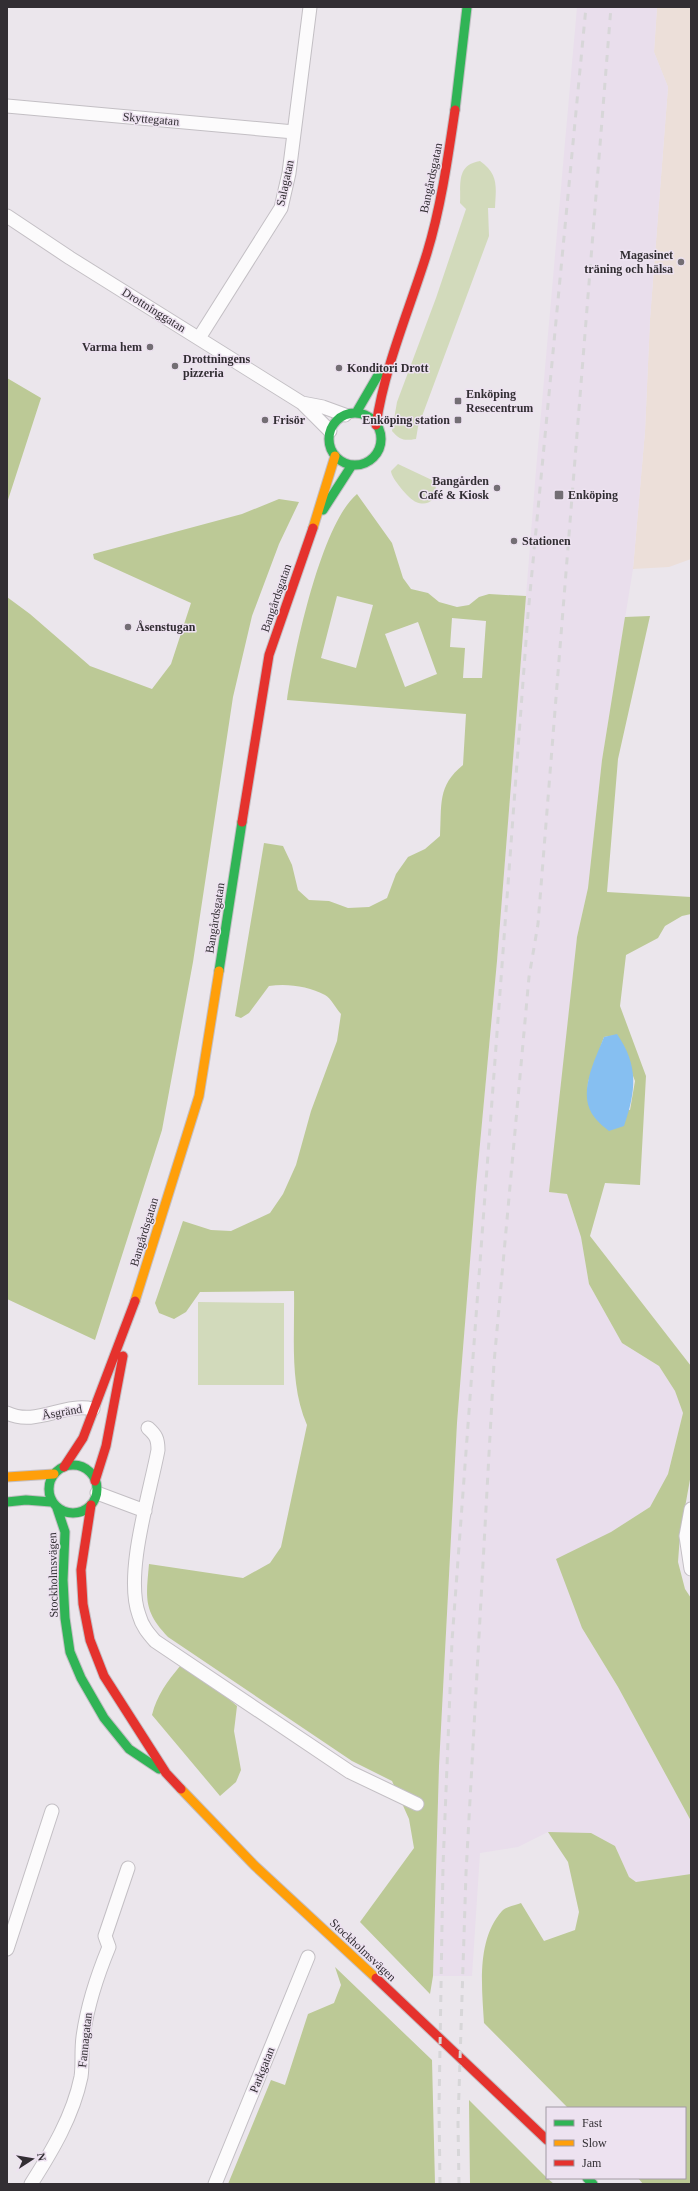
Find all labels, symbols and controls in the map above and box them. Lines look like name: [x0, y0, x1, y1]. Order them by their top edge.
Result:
street label: Skyttegatan: [122, 110, 180, 128]
street label: Bangårdsgatan: [417, 142, 445, 214]
street label: Salagatan: [273, 159, 297, 207]
place label: Magasinet träning och hälsa: [584, 248, 673, 276]
marker: Magasinet träning och hälsa: [676, 257, 686, 267]
street label: Drottninggatan: [119, 285, 189, 335]
place label: Varma hem: [82, 340, 142, 354]
marker: Varma hem: [145, 342, 155, 352]
place label: Drottningens pizzeria: [183, 352, 250, 380]
marker: Drottningens pizzeria: [170, 361, 180, 371]
place label: Konditori Drott: [347, 361, 428, 375]
marker: Konditori Drott: [334, 363, 344, 373]
place label: Enköping Resecentrum: [466, 387, 533, 415]
marker: Enköping Resecentrum: [453, 396, 463, 406]
place label: Frisör: [273, 413, 306, 427]
place label: Enköping station: [362, 413, 450, 427]
marker: Frisör: [260, 415, 270, 425]
marker: Enköping station: [453, 415, 463, 425]
place label: Bangården Café & Kiosk: [419, 474, 489, 502]
marker: Bangården Café & Kiosk: [492, 483, 502, 493]
place label: Enköping: [568, 488, 618, 502]
marker: Enköping: [553, 489, 565, 501]
place label: Stationen: [522, 534, 571, 548]
marker: Stationen: [509, 536, 519, 546]
street label: Bangårdsgatan: [258, 562, 294, 634]
place label: Åsenstugan: [136, 620, 196, 634]
marker: Åsenstugan: [123, 622, 133, 632]
street label: Bangårdsgatan: [203, 882, 227, 954]
street label: Bangårdsgatan: [127, 1196, 161, 1268]
street label: Åsgränd: [41, 1402, 83, 1422]
street label: Stockholmsvägen: [45, 1532, 61, 1618]
street label: Stockholmsvägen: [327, 1916, 399, 1984]
street label: Fannagatan: [75, 2012, 95, 2068]
street label: Parkgatan: [247, 2045, 277, 2095]
legend: [546, 2107, 686, 2179]
text: Fast: [582, 2116, 603, 2130]
text: Slow: [582, 2136, 607, 2150]
north arrow: [12, 2139, 52, 2179]
text: N: [35, 2152, 48, 2162]
text: Jam: [582, 2156, 602, 2170]

